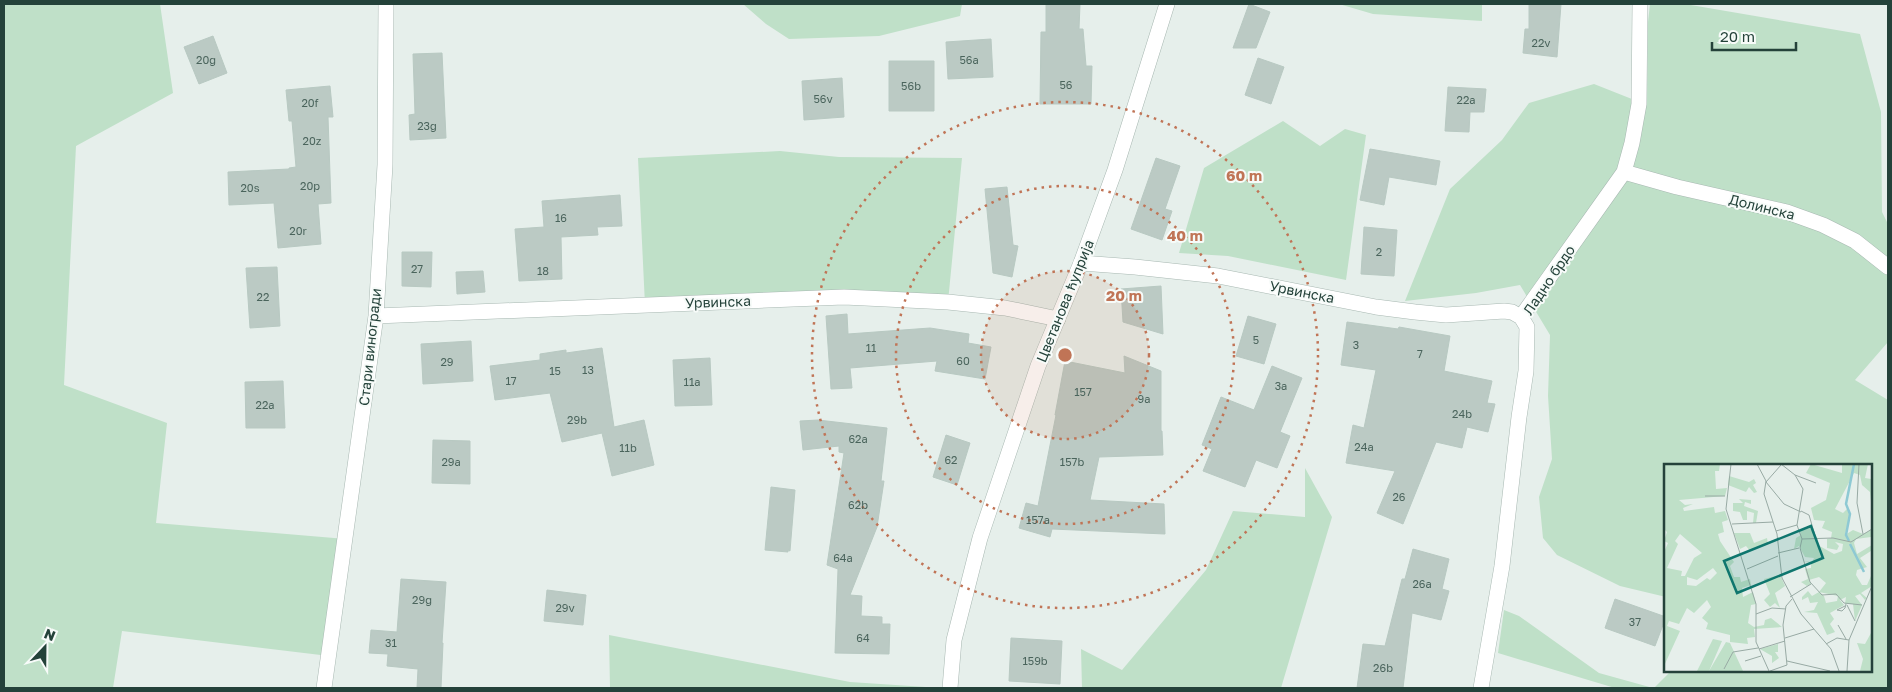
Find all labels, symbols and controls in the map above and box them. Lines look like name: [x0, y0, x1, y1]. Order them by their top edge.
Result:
scale bar: [1712, 20, 1796, 52]
text: 20 m: [1720, 27, 1755, 45]
house number: 22v: [1532, 36, 1550, 49]
house number: 20g: [196, 53, 216, 66]
house number: 56a: [959, 53, 979, 66]
house number: 56: [1059, 78, 1073, 91]
house number: 56b: [901, 79, 921, 92]
house number: 56v: [813, 92, 833, 105]
house number: 22a: [1457, 93, 1475, 106]
house number: 20f: [301, 96, 319, 109]
house number: 23g: [417, 119, 437, 132]
house number: 20z: [303, 134, 322, 147]
text: 60 m: [1226, 166, 1262, 184]
house number: 20p: [300, 179, 320, 192]
house number: 20s: [240, 181, 260, 194]
street label: Долинска: [1728, 190, 1797, 223]
house number: 16: [555, 211, 567, 224]
house number: 20r: [289, 224, 307, 237]
text: 40 m: [1167, 226, 1203, 244]
street label: Цветанова ћуприја: [1032, 237, 1097, 365]
street label: Ладно брдо: [1519, 242, 1578, 318]
house number: 2: [1376, 245, 1382, 258]
house number: 27: [411, 262, 423, 275]
house number: 18: [537, 264, 549, 277]
street label: Урвинска: [1268, 277, 1336, 306]
text: 20 m: [1106, 286, 1142, 304]
street label: Стари виногради: [355, 287, 384, 407]
house number: 22: [257, 290, 269, 303]
street label: Урвинска: [685, 292, 751, 311]
house number: 5: [1253, 333, 1259, 346]
house number: 3: [1353, 338, 1359, 351]
house number: 11: [866, 341, 876, 354]
centre of rings: [1056, 346, 1074, 364]
house number: 7: [1417, 347, 1423, 360]
house number: 60: [956, 354, 970, 367]
house number: 29: [440, 355, 454, 368]
house number: 13: [582, 363, 594, 376]
house number: 15: [549, 364, 561, 377]
house number: 17: [505, 374, 517, 387]
house number: 11a: [684, 375, 700, 388]
house number: 3a: [1275, 379, 1287, 392]
house number: 157: [1074, 385, 1092, 398]
house number: 9a: [1138, 392, 1150, 405]
house number: 22a: [256, 398, 274, 411]
house number: 24b: [1452, 407, 1472, 420]
house number: 29b: [567, 413, 587, 426]
house number: 62a: [848, 432, 868, 445]
house number: 24a: [1354, 440, 1374, 453]
house number: 11b: [619, 441, 637, 454]
house number: 62: [944, 453, 958, 466]
house number: 29a: [441, 455, 461, 468]
house number: 157b: [1060, 455, 1084, 468]
inset map: [1664, 464, 1872, 672]
house number: 26: [1392, 490, 1406, 503]
house number: 62b: [848, 498, 868, 511]
house number: 157a: [1026, 513, 1050, 526]
house number: 64a: [833, 551, 853, 564]
house number: 26a: [1412, 577, 1432, 590]
house number: 29g: [412, 593, 432, 606]
house number: 29v: [555, 601, 575, 614]
house number: 37: [1629, 615, 1641, 628]
north arrow: [20, 622, 70, 672]
text: N: [42, 625, 58, 644]
house number: 64: [856, 631, 870, 644]
house number: 31: [385, 636, 397, 649]
house number: 159b: [1022, 654, 1048, 667]
house number: 26b: [1373, 661, 1393, 674]

